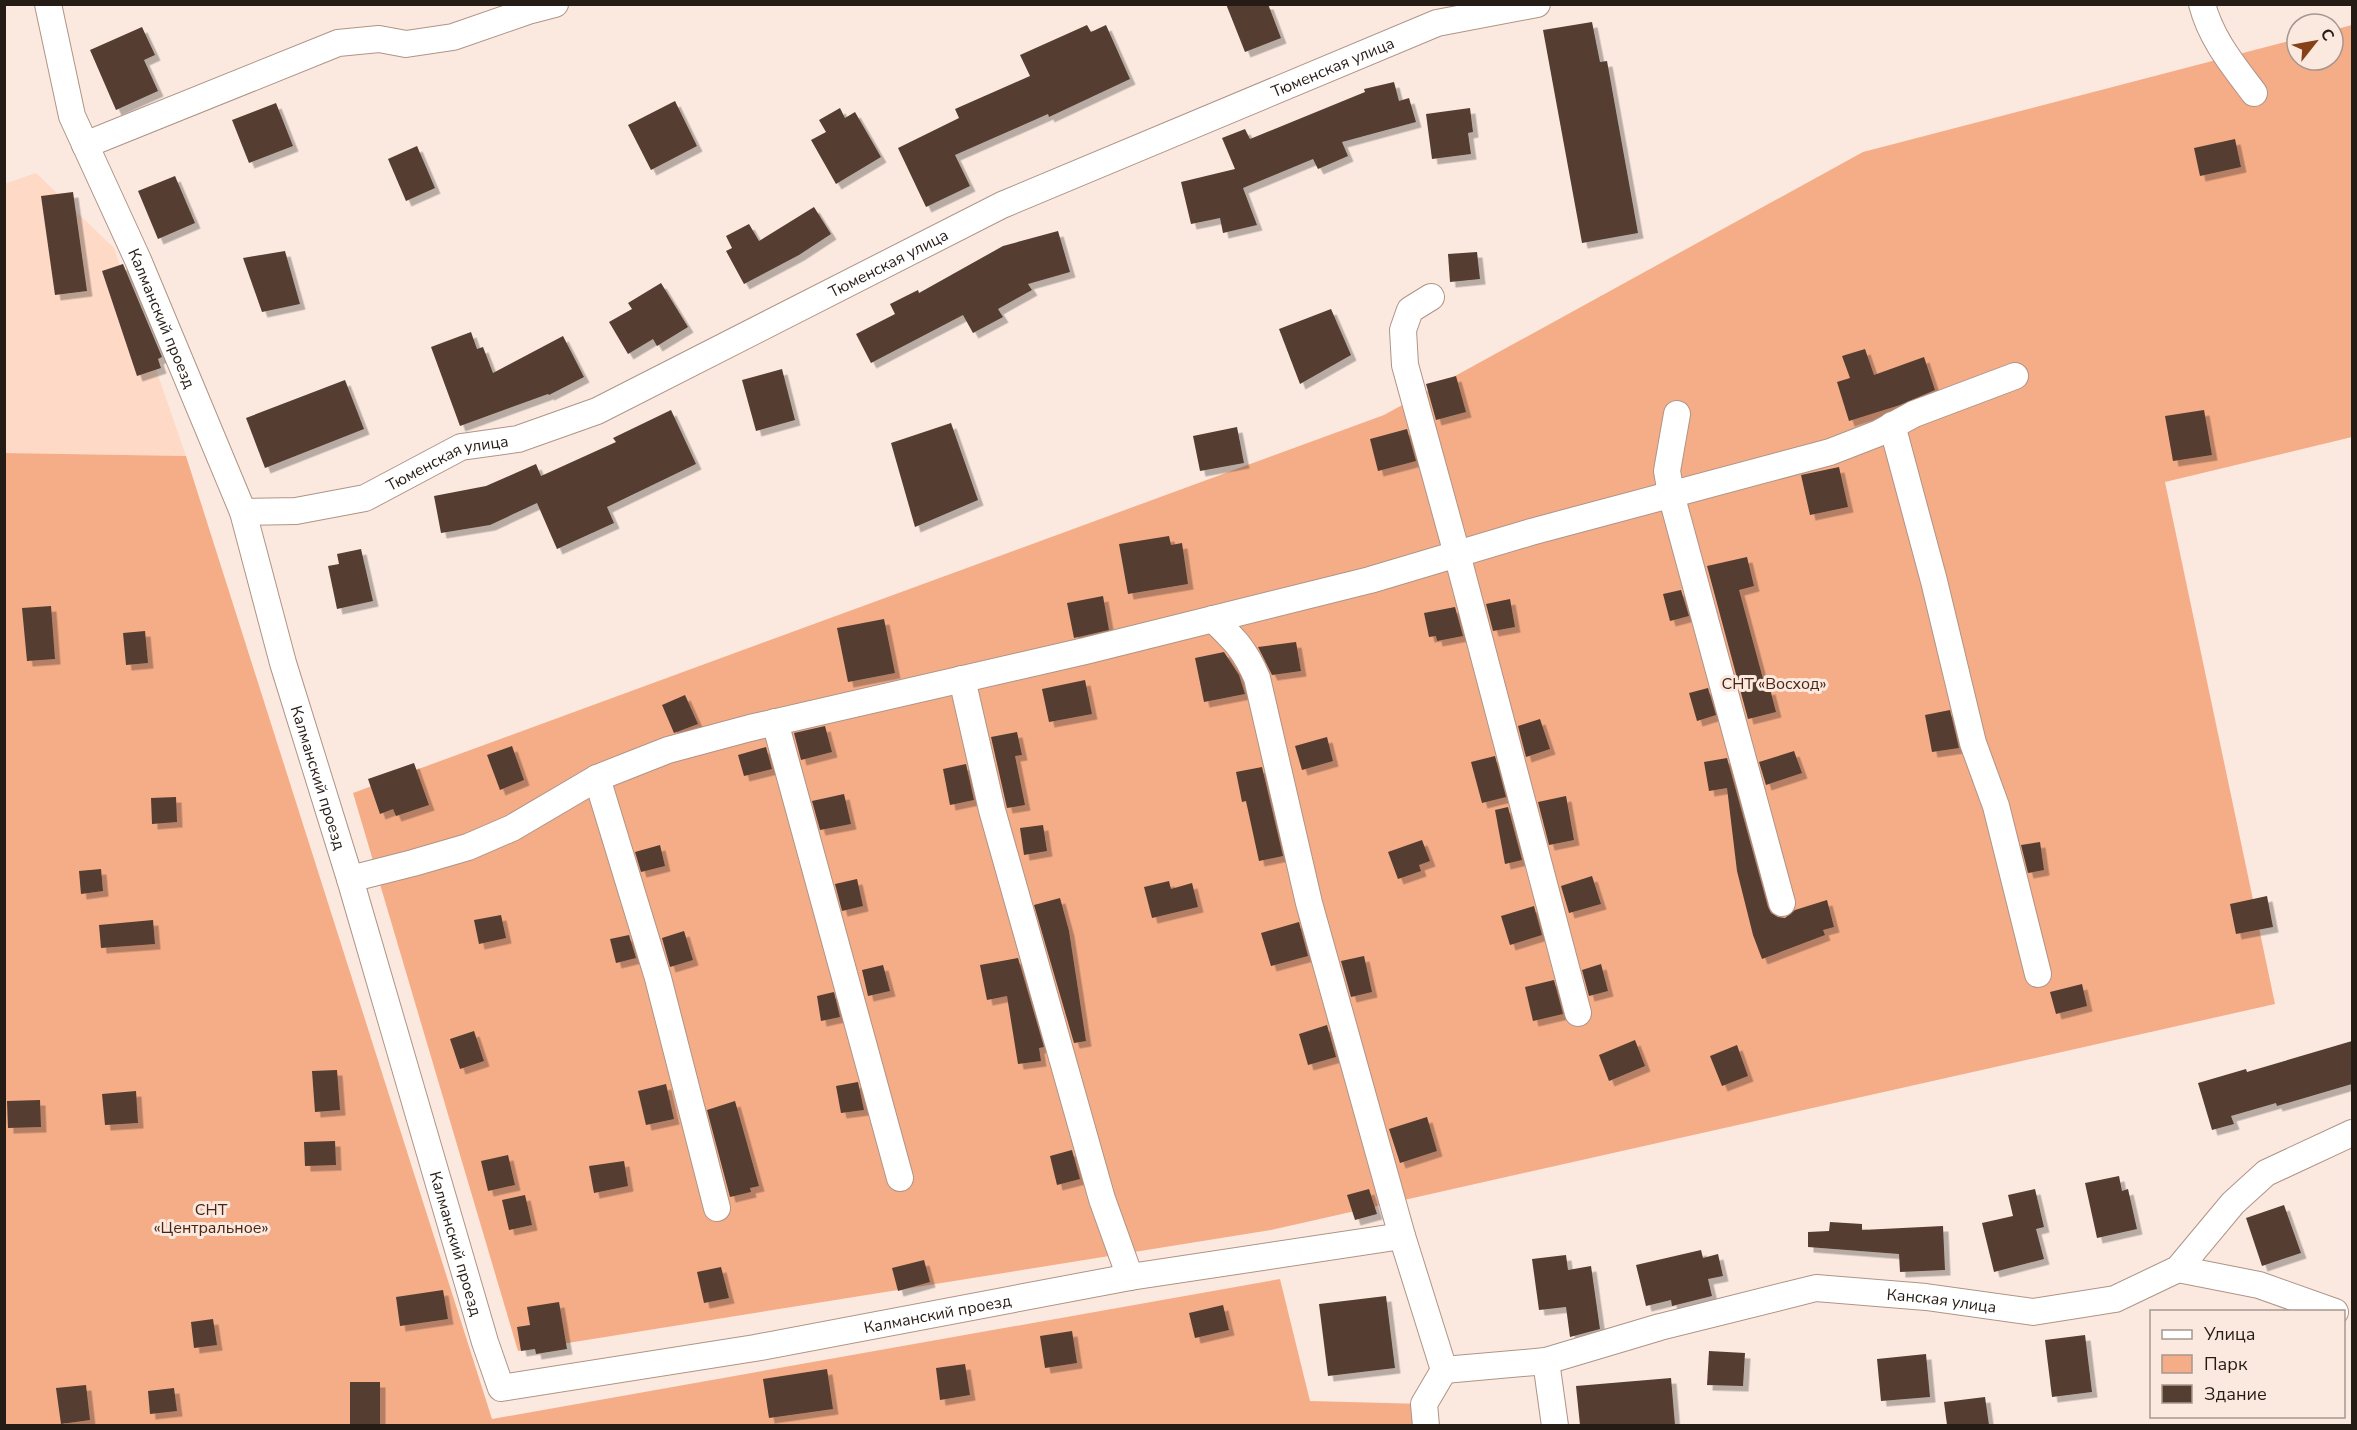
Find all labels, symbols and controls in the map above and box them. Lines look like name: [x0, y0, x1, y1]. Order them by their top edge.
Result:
north arrow: [2285, 12, 2345, 72]
text: С: [2315, 24, 2339, 45]
street label: Тюменская улица: [1268, 32, 1398, 103]
street label: Тюменская улица: [825, 224, 952, 303]
street label: Калманский проезд: [122, 245, 200, 392]
street label: Тюменская улица: [382, 430, 510, 497]
park label: СНТ «Восход»: [1721, 673, 1827, 695]
street label: Калманский проезд: [285, 703, 350, 853]
street label: Калманский проезд: [424, 1169, 487, 1319]
park label: СНТ «Центральное»: [154, 1199, 268, 1239]
street label: Канская улица: [1886, 1284, 1998, 1319]
street label: Калманский проезд: [862, 1290, 1014, 1339]
legend: [2150, 1310, 2345, 1418]
text: Улица: [2203, 1322, 2255, 1346]
text: Парк: [2204, 1352, 2248, 1376]
text: Здание: [2204, 1382, 2267, 1406]

